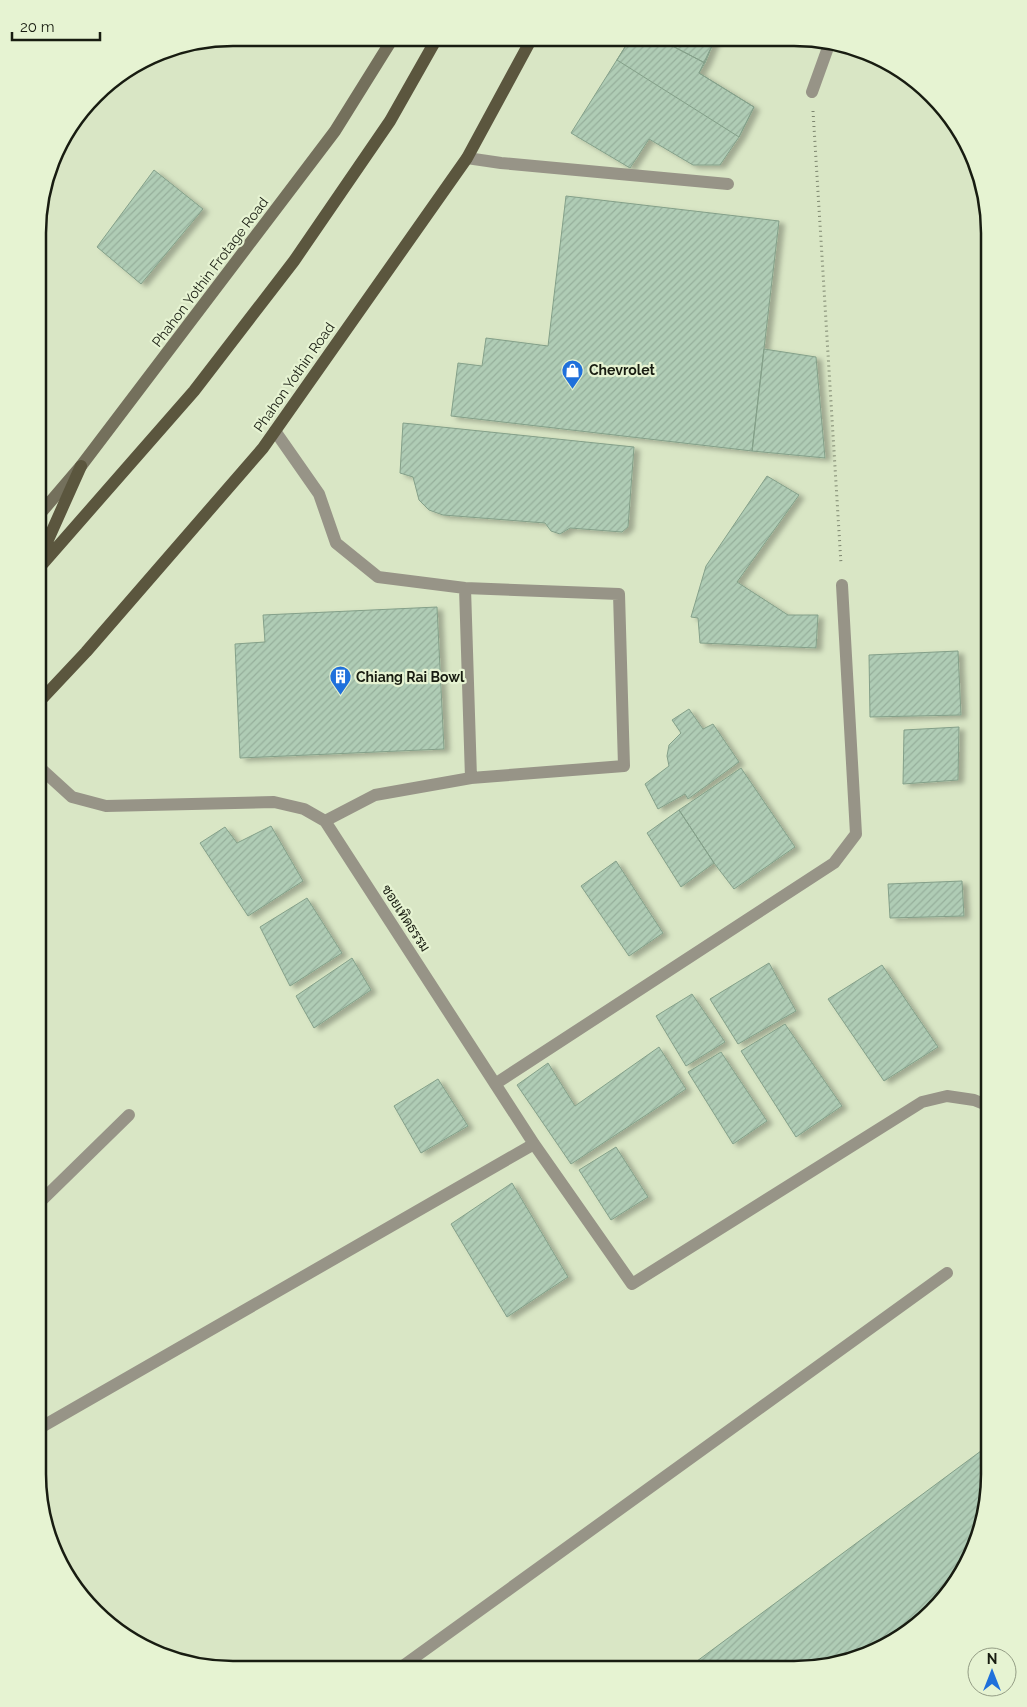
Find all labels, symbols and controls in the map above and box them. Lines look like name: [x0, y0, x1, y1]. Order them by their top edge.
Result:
scale bar: [12, 10, 100, 42]
text: 20 m: [20, 18, 55, 36]
street label: Phahon Yothin Frotage Road: [149, 194, 271, 350]
street label: Phahon Yothin Road: [250, 319, 338, 435]
shop icon: Chevrolet: [561, 358, 585, 389]
place label: Chevrolet: [589, 362, 655, 378]
building icon: Chiang Rai Bowl: [328, 665, 352, 696]
place label: Chiang Rai Bowl: [356, 669, 465, 685]
street label: ซอยเทิดธรรม: [378, 882, 434, 954]
north arrow: [967, 1647, 1017, 1697]
text: N: [987, 1651, 997, 1667]

